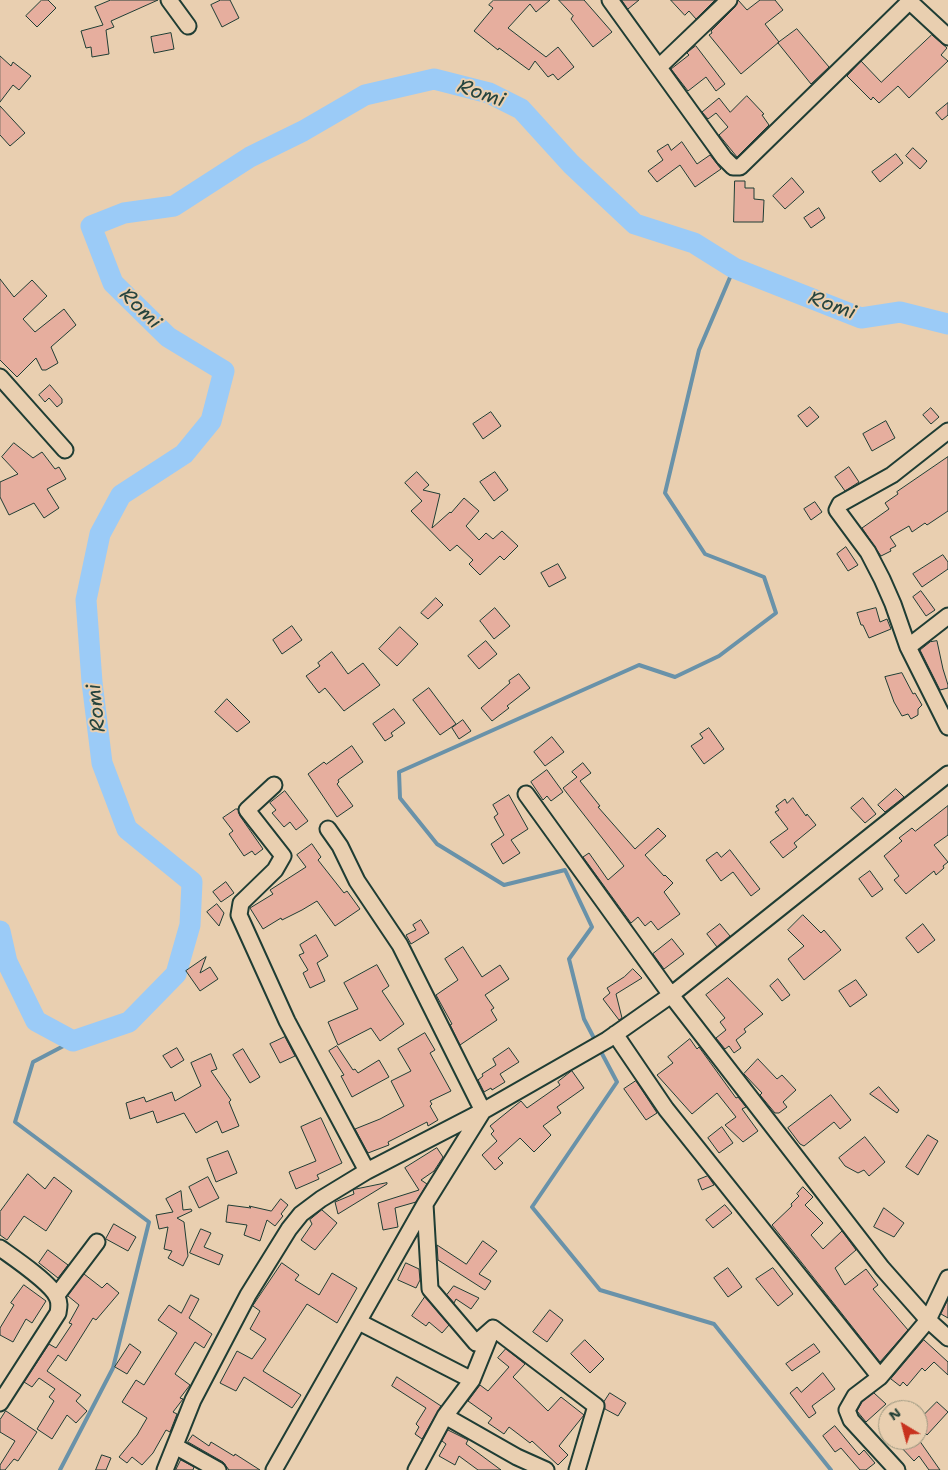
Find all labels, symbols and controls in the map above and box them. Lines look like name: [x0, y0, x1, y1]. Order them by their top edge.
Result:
water label: Romi: [454, 75, 508, 113]
water label: Romi: [114, 283, 166, 335]
water label: Romi: [805, 286, 859, 326]
water label: Romi: [83, 683, 111, 733]
north arrow: [878, 1400, 928, 1450]
text: N: [885, 1403, 904, 1424]

